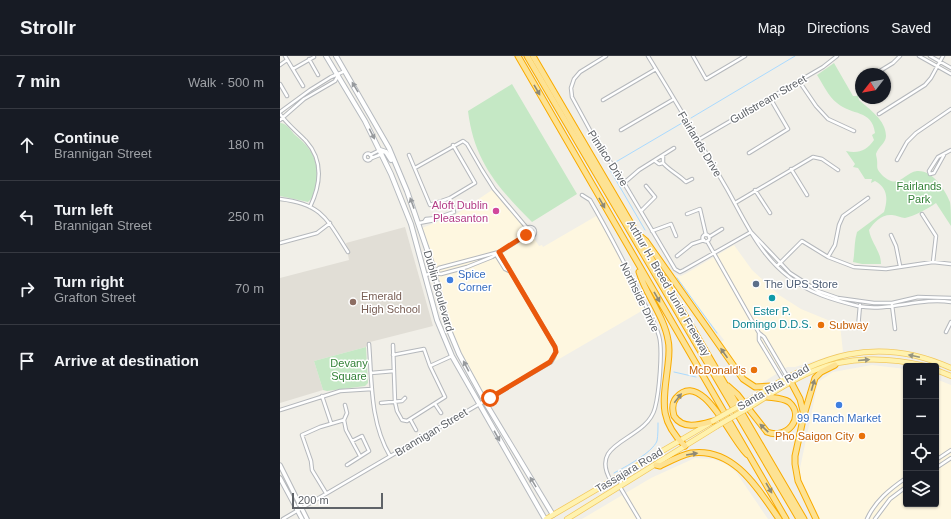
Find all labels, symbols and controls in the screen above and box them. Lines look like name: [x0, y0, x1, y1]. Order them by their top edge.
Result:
text: Strollr: [20, 17, 76, 38]
text: Map: [758, 20, 785, 36]
text: Directions: [807, 20, 869, 36]
text: Saved: [891, 20, 931, 36]
north arrow: [855, 68, 891, 104]
text: 7 min: [16, 72, 60, 91]
street label: Gulfstream Street: [728, 72, 808, 126]
text: Walk · 500 m: [188, 75, 264, 90]
one-way arrow: [351, 81, 358, 93]
one-way arrow: [534, 84, 541, 96]
street label: Fairlands Drive: [676, 109, 724, 179]
one-way arrow: [368, 128, 375, 139]
street label: Pimlico Drive: [585, 128, 631, 188]
text: Continue: [54, 129, 119, 146]
icon: ahead: [16, 134, 38, 156]
text: 180 m: [228, 137, 264, 152]
text: Brannigan Street: [54, 146, 152, 161]
park label: Fairlands Park: [896, 180, 942, 205]
one-way arrow: [408, 197, 414, 209]
one-way arrow: [598, 197, 605, 208]
place label: Aloft Dublin Pleasanton: [432, 199, 488, 224]
text: Turn left: [54, 201, 113, 218]
icon: left: [16, 206, 38, 228]
marker: Aloft Dublin Pleasanton: [491, 206, 501, 216]
text: 250 m: [228, 209, 264, 224]
text: Brannigan Street: [54, 218, 152, 233]
street label: Arthur H. Breed Junior Freeway: [625, 218, 713, 358]
route end: [517, 226, 535, 244]
street label: Dublin Boulevard: [422, 249, 456, 333]
street label: Northside Drive: [618, 260, 662, 334]
place label: Spice Corner: [458, 268, 492, 293]
text: Turn right: [54, 273, 124, 290]
marker: Spice Corner: [445, 275, 455, 285]
icon: right: [16, 278, 38, 300]
place label: The UPS Store: [764, 278, 838, 290]
marker: The UPS Store: [751, 279, 761, 289]
text: 70 m: [235, 281, 264, 296]
text: Grafton Street: [54, 290, 136, 305]
place label: Emerald High School: [361, 290, 420, 315]
one-way arrow: [653, 291, 660, 303]
marker: Ester P. Domingo D.D.S.: [767, 293, 777, 303]
marker: Emerald High School: [348, 297, 358, 307]
place label: Ester P. Domingo D.D.S.: [732, 305, 812, 330]
place label: Subway: [829, 319, 869, 331]
marker: Subway: [816, 320, 826, 330]
one-way arrow: [720, 347, 728, 358]
icon: arrive: [16, 350, 38, 372]
text: Arrive at destination: [54, 352, 199, 369]
one-way arrow: [908, 352, 920, 358]
one-way arrow: [858, 356, 870, 363]
park label: Devany Square: [330, 357, 368, 382]
one-way arrow: [462, 361, 469, 372]
street label: Santa Rita Road: [735, 362, 811, 412]
map controls: [903, 363, 939, 507]
button: +: [903, 363, 939, 399]
place label: McDonald's: [689, 364, 746, 376]
marker: McDonald's: [749, 365, 759, 375]
one-way arrow: [810, 378, 816, 390]
route start: [481, 389, 499, 407]
one-way arrow: [673, 393, 682, 404]
button: −: [903, 399, 939, 435]
marker: 99 Ranch Market: [834, 400, 844, 410]
street label: Brannigan Street: [393, 406, 469, 458]
place label: 99 Ranch Market: [797, 412, 881, 424]
one-way arrow: [759, 423, 769, 433]
one-way arrow: [493, 430, 500, 442]
place label: Pho Saigon City: [775, 430, 854, 442]
marker: Pho Saigon City: [857, 431, 867, 441]
button: locate: [903, 435, 939, 471]
street label: Tassajara Road: [593, 445, 665, 495]
one-way arrow: [686, 451, 698, 457]
button: layers: [903, 471, 939, 507]
one-way arrow: [530, 476, 537, 488]
one-way arrow: [765, 482, 772, 494]
scale bar: [292, 491, 383, 510]
text: 200 m: [298, 494, 329, 506]

